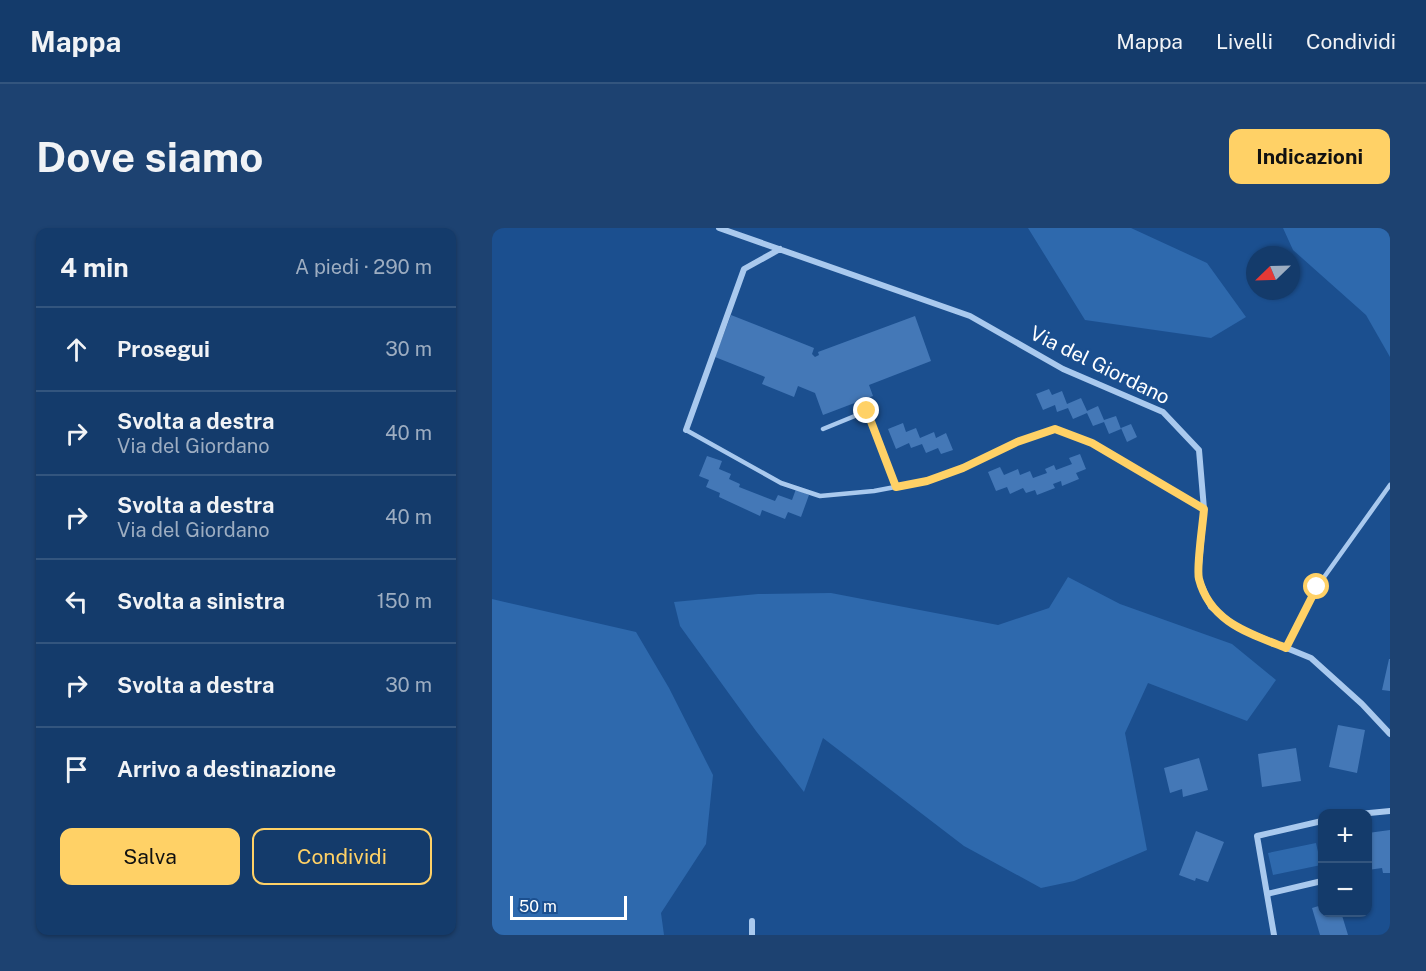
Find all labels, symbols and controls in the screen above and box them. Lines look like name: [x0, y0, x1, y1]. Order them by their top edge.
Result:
text: Mappa: [30, 25, 121, 58]
text: Mappa: [1116, 29, 1183, 54]
text: Livelli: [1216, 29, 1273, 54]
text: Condividi: [1306, 29, 1396, 54]
button: Indicazioni: [1229, 129, 1390, 184]
text: Dove siamo: [36, 132, 263, 181]
north arrow: [1246, 246, 1300, 300]
text: 4 min: [60, 252, 129, 283]
text: A piedi · 290 m: [295, 255, 432, 279]
street label: Via del Giordano: [1026, 321, 1174, 409]
icon: ahead: [60, 333, 93, 366]
text: Prosegui: [117, 336, 210, 362]
text: 30 m: [385, 337, 432, 361]
route end: [853, 397, 879, 423]
text: Svolta a destra: [117, 408, 274, 434]
icon: right: [60, 417, 93, 450]
text: 40 m: [385, 421, 432, 445]
text: Via del Giordano: [117, 434, 270, 458]
text: Svolta a destra: [117, 492, 274, 518]
icon: right: [60, 501, 93, 534]
text: 40 m: [385, 505, 432, 529]
text: Via del Giordano: [117, 518, 270, 542]
route start: [1303, 573, 1329, 599]
icon: left: [60, 585, 93, 618]
text: Svolta a sinistra: [117, 588, 285, 614]
text: 150 m: [377, 589, 432, 613]
icon: right: [60, 669, 93, 702]
text: Svolta a destra: [117, 672, 274, 698]
text: 30 m: [385, 673, 432, 697]
icon: arrive: [60, 753, 93, 786]
text: Arrivo a destinazione: [117, 756, 336, 782]
map controls: [1318, 809, 1372, 917]
button: +: [1318, 809, 1372, 863]
button: Salva: [60, 828, 240, 885]
button: Condividi: [252, 828, 432, 885]
button: −: [1318, 863, 1372, 917]
scale bar: [510, 893, 627, 920]
text: 50 m: [519, 897, 557, 916]

